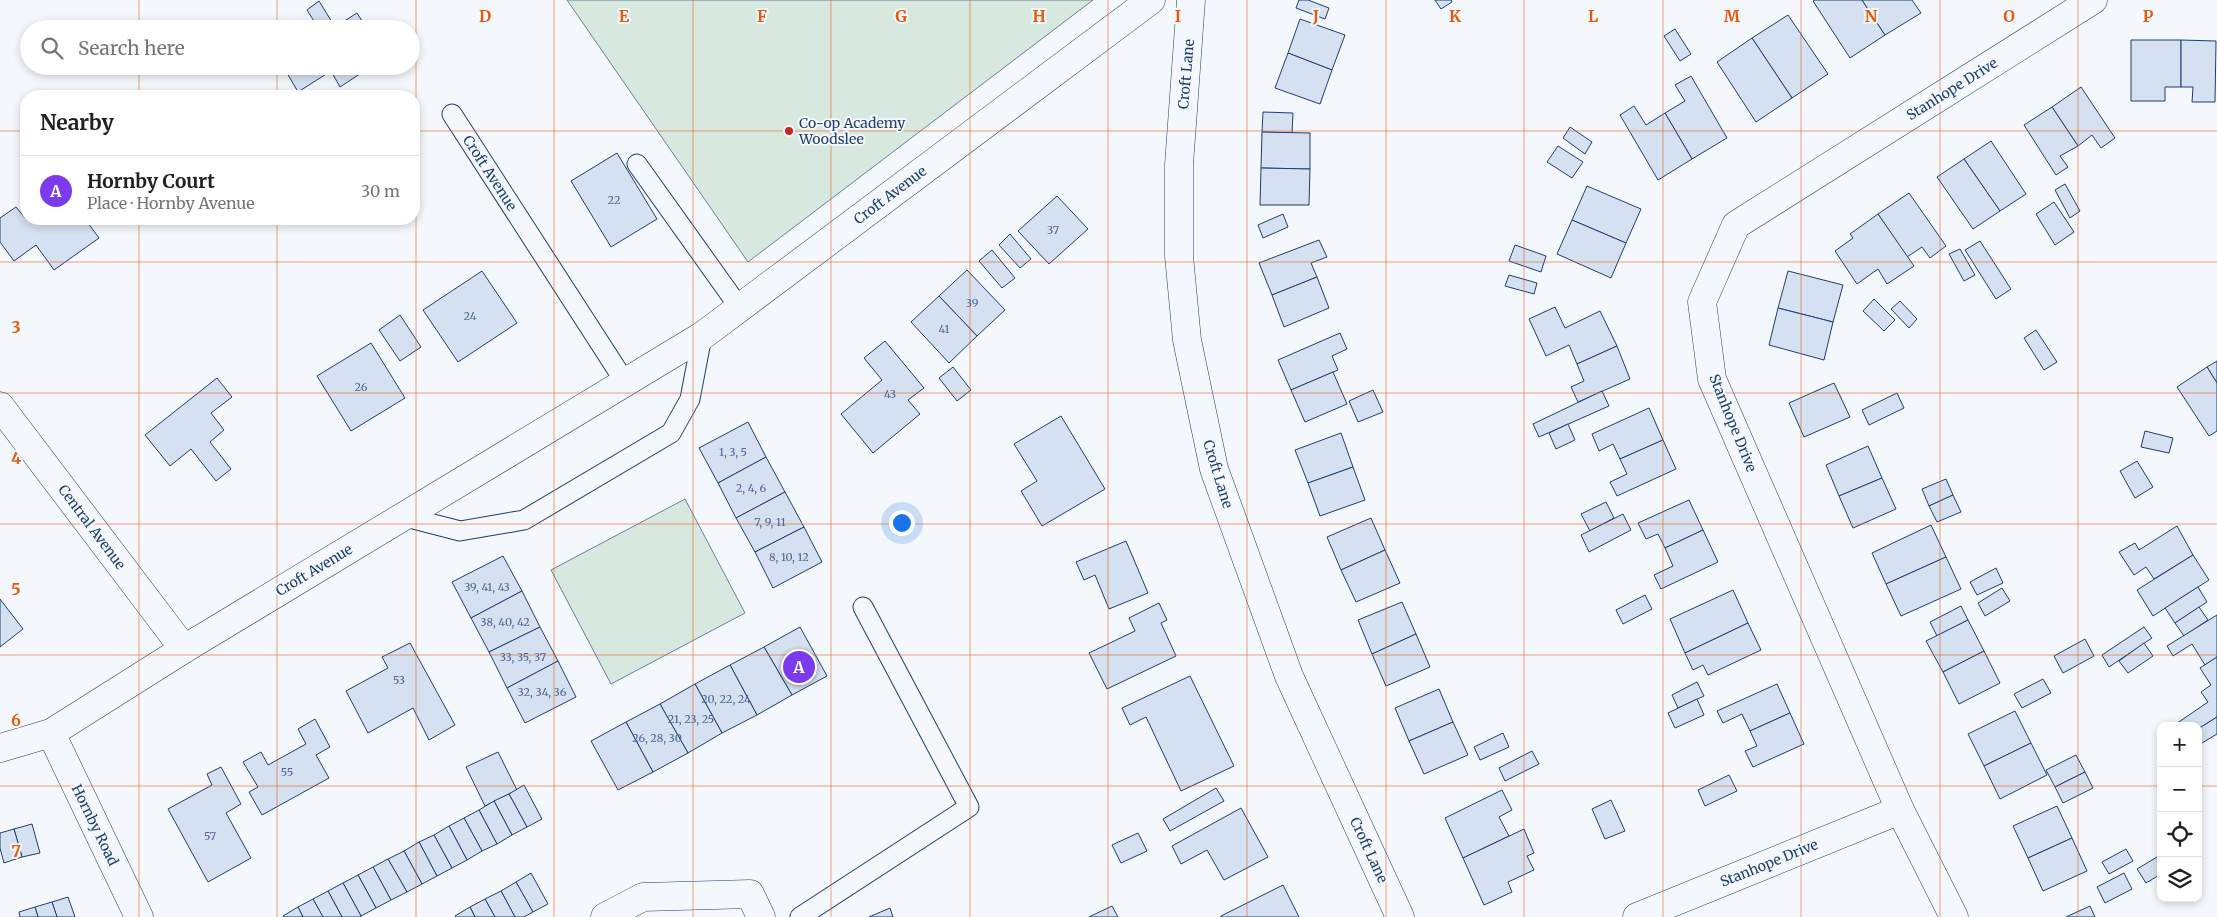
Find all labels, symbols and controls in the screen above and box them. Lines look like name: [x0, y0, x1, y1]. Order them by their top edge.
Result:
text: D: [479, 6, 491, 26]
text: E: [619, 6, 630, 26]
text: F: [757, 6, 767, 26]
text: G: [895, 6, 907, 26]
text: H: [1032, 6, 1046, 26]
text: I: [1175, 6, 1181, 26]
text: J: [1312, 6, 1319, 26]
text: K: [1449, 6, 1461, 26]
text: L: [1588, 6, 1598, 26]
text: M: [1724, 6, 1741, 26]
text: N: [1865, 6, 1878, 26]
text: O: [2003, 6, 2015, 26]
text: P: [2143, 6, 2154, 26]
search box: [20, 20, 420, 75]
icon: search: [38, 34, 66, 62]
text: Search here: [78, 36, 185, 60]
street label: Croft Lane: [1174, 38, 1198, 110]
street label: Stanhope Drive: [1903, 54, 2001, 124]
text: Nearby: [40, 109, 114, 136]
place label: Co-op Academy Woodslee: [798, 114, 906, 148]
marker: Co-op Academy Woodslee: [783, 125, 795, 137]
street label: Croft Avenue: [459, 132, 521, 214]
street label: Croft Avenue: [850, 162, 930, 228]
text: Hornby Court: [87, 169, 215, 193]
text: A: [50, 181, 62, 201]
text: 30 m: [361, 181, 400, 201]
text: Place · Hornby Avenue: [87, 193, 255, 213]
house number: 22: [608, 193, 620, 207]
house number: 37: [1047, 223, 1059, 237]
house number: 39: [966, 296, 979, 310]
house number: 24: [464, 309, 477, 323]
text: 3: [11, 317, 21, 337]
house number: 41: [939, 322, 949, 336]
street label: Stanhope Drive: [1705, 371, 1761, 475]
house number: 26: [355, 380, 368, 394]
house number: 43: [884, 387, 896, 401]
street label: Croft Lane: [1199, 438, 1237, 510]
house number: 1, 3, 5: [719, 445, 747, 459]
text: 4: [11, 448, 21, 468]
street label: Central Avenue: [54, 481, 130, 573]
house number: 2, 4, 6: [736, 481, 767, 495]
your location: [889, 510, 915, 536]
house number: 7, 9, 11: [754, 515, 786, 529]
street label: Croft Avenue: [272, 540, 356, 600]
house number: 8, 10, 12: [769, 550, 809, 564]
text: 5: [11, 579, 21, 599]
house number: 39, 41, 43: [464, 580, 510, 594]
house number: 38, 40, 42: [480, 615, 530, 629]
pin: A: [783, 648, 815, 686]
house number: 33, 35, 37: [500, 650, 546, 664]
house number: 53: [393, 673, 405, 687]
house number: 32, 34, 36: [518, 685, 567, 699]
house number: 20, 22, 24: [701, 692, 751, 706]
text: 6: [11, 710, 21, 730]
house number: 21, 23, 25: [668, 712, 714, 726]
map controls: [2157, 722, 2202, 902]
button: +: [2157, 722, 2202, 767]
house number: 26, 28, 30: [632, 731, 682, 745]
house number: 55: [281, 765, 293, 779]
button: −: [2157, 767, 2202, 812]
street label: Hornby Road: [68, 781, 123, 869]
button: locate: [2157, 812, 2202, 857]
street label: Croft Lane: [1346, 814, 1392, 886]
house number: 57: [204, 829, 216, 843]
street label: Stanhope Drive: [1717, 835, 1821, 891]
text: 7: [11, 841, 21, 861]
button: layers: [2157, 857, 2202, 902]

